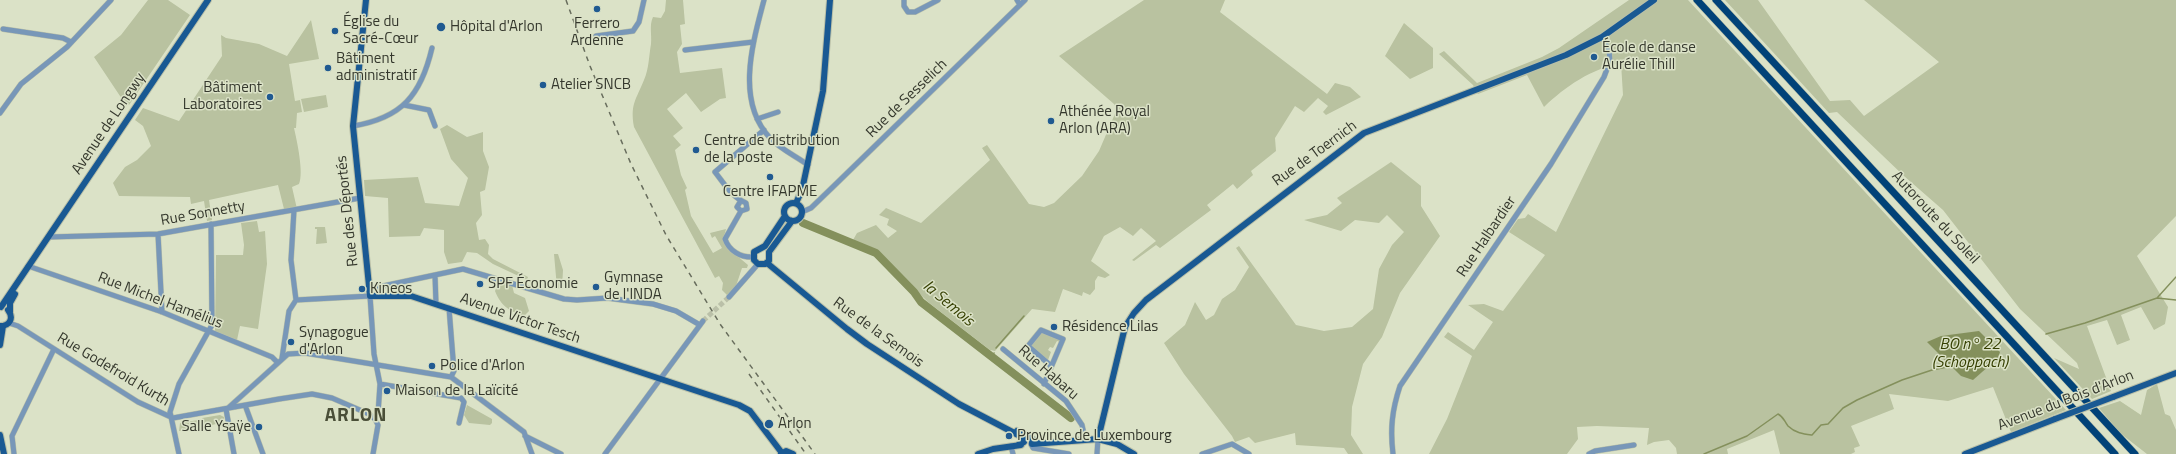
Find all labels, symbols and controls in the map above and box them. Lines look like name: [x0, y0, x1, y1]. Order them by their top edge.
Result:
marker: Ferrero Ardenne: [592, 4, 602, 14]
place label: Église du Sacré-Cœur: [343, 13, 418, 48]
place label: Ferrero Ardenne: [570, 15, 624, 50]
place label: Hôpital d'Arlon: [450, 18, 543, 36]
marker: Hôpital d'Arlon: [435, 21, 447, 33]
marker: Église du Sacré-Cœur: [330, 26, 340, 36]
place label: École de danse Aurélie Thill: [1602, 39, 1696, 74]
place label: Bâtiment administratif: [336, 50, 417, 85]
marker: École de danse Aurélie Thill: [1589, 52, 1599, 62]
street label: Rue de Sesselich: [863, 56, 951, 142]
marker: Bâtiment administratif: [323, 63, 333, 73]
street label: Avenue de Longwy: [68, 70, 150, 178]
place label: Atelier SNCB: [551, 76, 631, 94]
place label: Bâtiment Laboratoires: [183, 79, 262, 114]
marker: Atelier SNCB: [538, 80, 548, 90]
marker: Bâtiment Laboratoires: [265, 92, 275, 102]
place label: Athénée Royal Arlon (ARA): [1059, 103, 1150, 138]
marker: Athénée Royal Arlon (ARA): [1046, 116, 1056, 126]
street label: Rue de Toernich: [1269, 117, 1361, 191]
place label: Centre de distribution de la poste: [704, 132, 840, 167]
marker: Centre de distribution de la poste: [691, 145, 701, 155]
street label: Rue des Déportés: [333, 154, 363, 268]
street label: Autoroute du Soleil: [1887, 168, 1983, 268]
marker: Centre IFAPME: [765, 172, 775, 182]
place label: Centre IFAPME: [723, 183, 817, 201]
street label: Rue Halbardier: [1453, 193, 1521, 281]
street label: Rue Sonnetty: [159, 198, 247, 230]
street label: Rue Michel Hamélius: [95, 269, 225, 333]
place label: Gymnase de l'INDA: [604, 269, 663, 304]
place label: SPF Économie: [488, 275, 578, 293]
water label: la Semois: [919, 277, 977, 331]
marker: SPF Économie: [475, 279, 485, 289]
place label: Kineos: [370, 280, 412, 298]
marker: Gymnase de l'INDA: [591, 282, 601, 292]
marker: Kineos: [357, 284, 367, 294]
street label: Avenue Victor Tesch: [457, 290, 583, 348]
street label: Rue de la Semois: [829, 294, 927, 372]
place label: Résidence Lilas: [1062, 318, 1158, 336]
marker: Résidence Lilas: [1049, 322, 1059, 332]
place label: Synagogue d'Arlon: [299, 324, 369, 359]
street label: Rue Godefroid Kurth: [54, 329, 172, 411]
water label: BO n° 22 (Schoppach): [1932, 335, 2008, 373]
marker: Synagogue d'Arlon: [286, 337, 296, 347]
street label: Rue Habaru: [1014, 342, 1082, 404]
place label: Police d'Arlon: [440, 357, 525, 375]
marker: Police d'Arlon: [427, 361, 437, 371]
street label: Avenue du Bois d'Arlon: [1996, 367, 2136, 435]
place label: Maison de la Laïcité: [395, 382, 518, 400]
marker: Maison de la Laïcité: [382, 386, 392, 396]
district label: ARLON: [325, 405, 387, 427]
place label: Arlon: [778, 415, 812, 433]
place label: Salle Ysaÿe: [181, 418, 251, 436]
marker: Arlon: [763, 418, 775, 430]
marker: Salle Ysaÿe: [254, 422, 264, 432]
place label: Province de Luxembourg: [1017, 427, 1172, 445]
marker: Province de Luxembourg: [1004, 431, 1014, 441]

